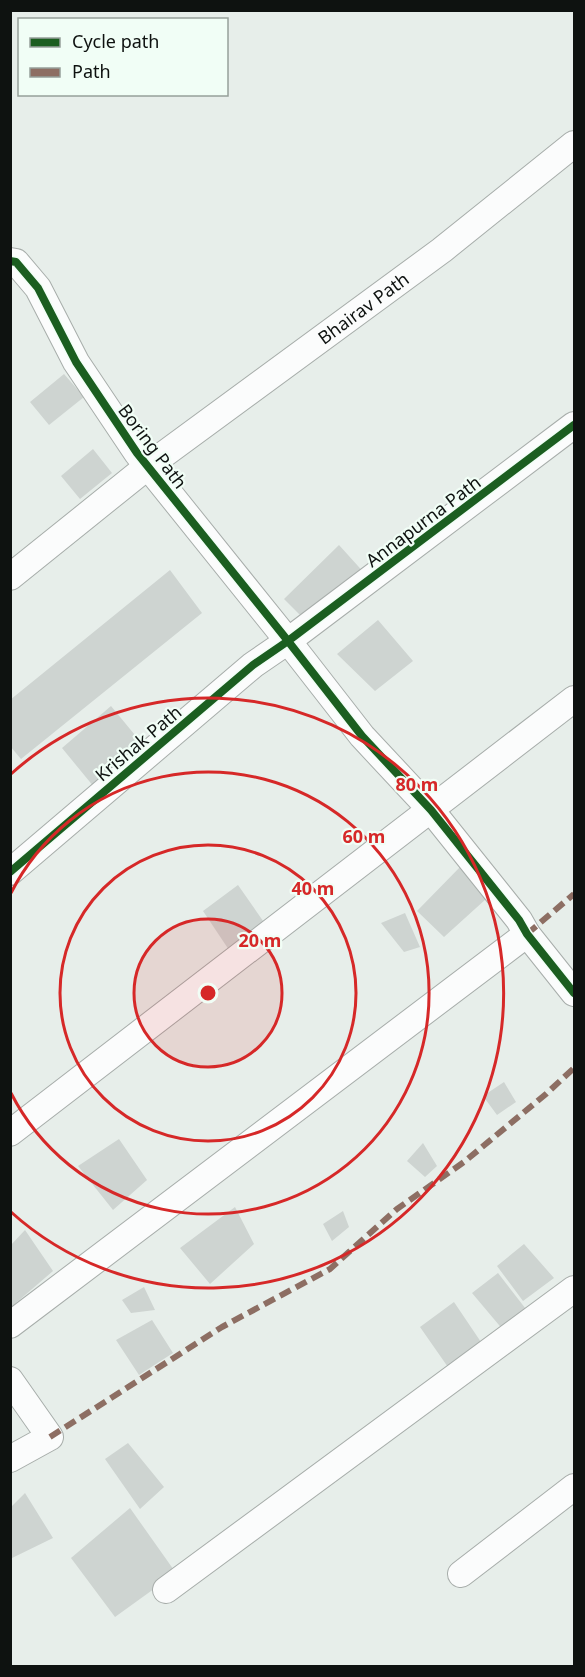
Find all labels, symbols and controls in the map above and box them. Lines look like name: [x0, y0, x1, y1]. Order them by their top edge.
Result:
legend: [18, 18, 228, 96]
text: Cycle path: [72, 29, 159, 53]
text: Path: [72, 59, 111, 83]
street label: Bhairav Path: [313, 267, 413, 349]
street label: Boring Path: [113, 399, 193, 493]
street label: Annapurna Path: [361, 470, 485, 572]
street label: Krishak Path: [90, 700, 186, 786]
text: 80 m: [396, 772, 438, 796]
text: 60 m: [343, 824, 385, 848]
text: 40 m: [292, 876, 334, 900]
text: 20 m: [239, 928, 281, 952]
centre of rings: [198, 983, 218, 1003]

